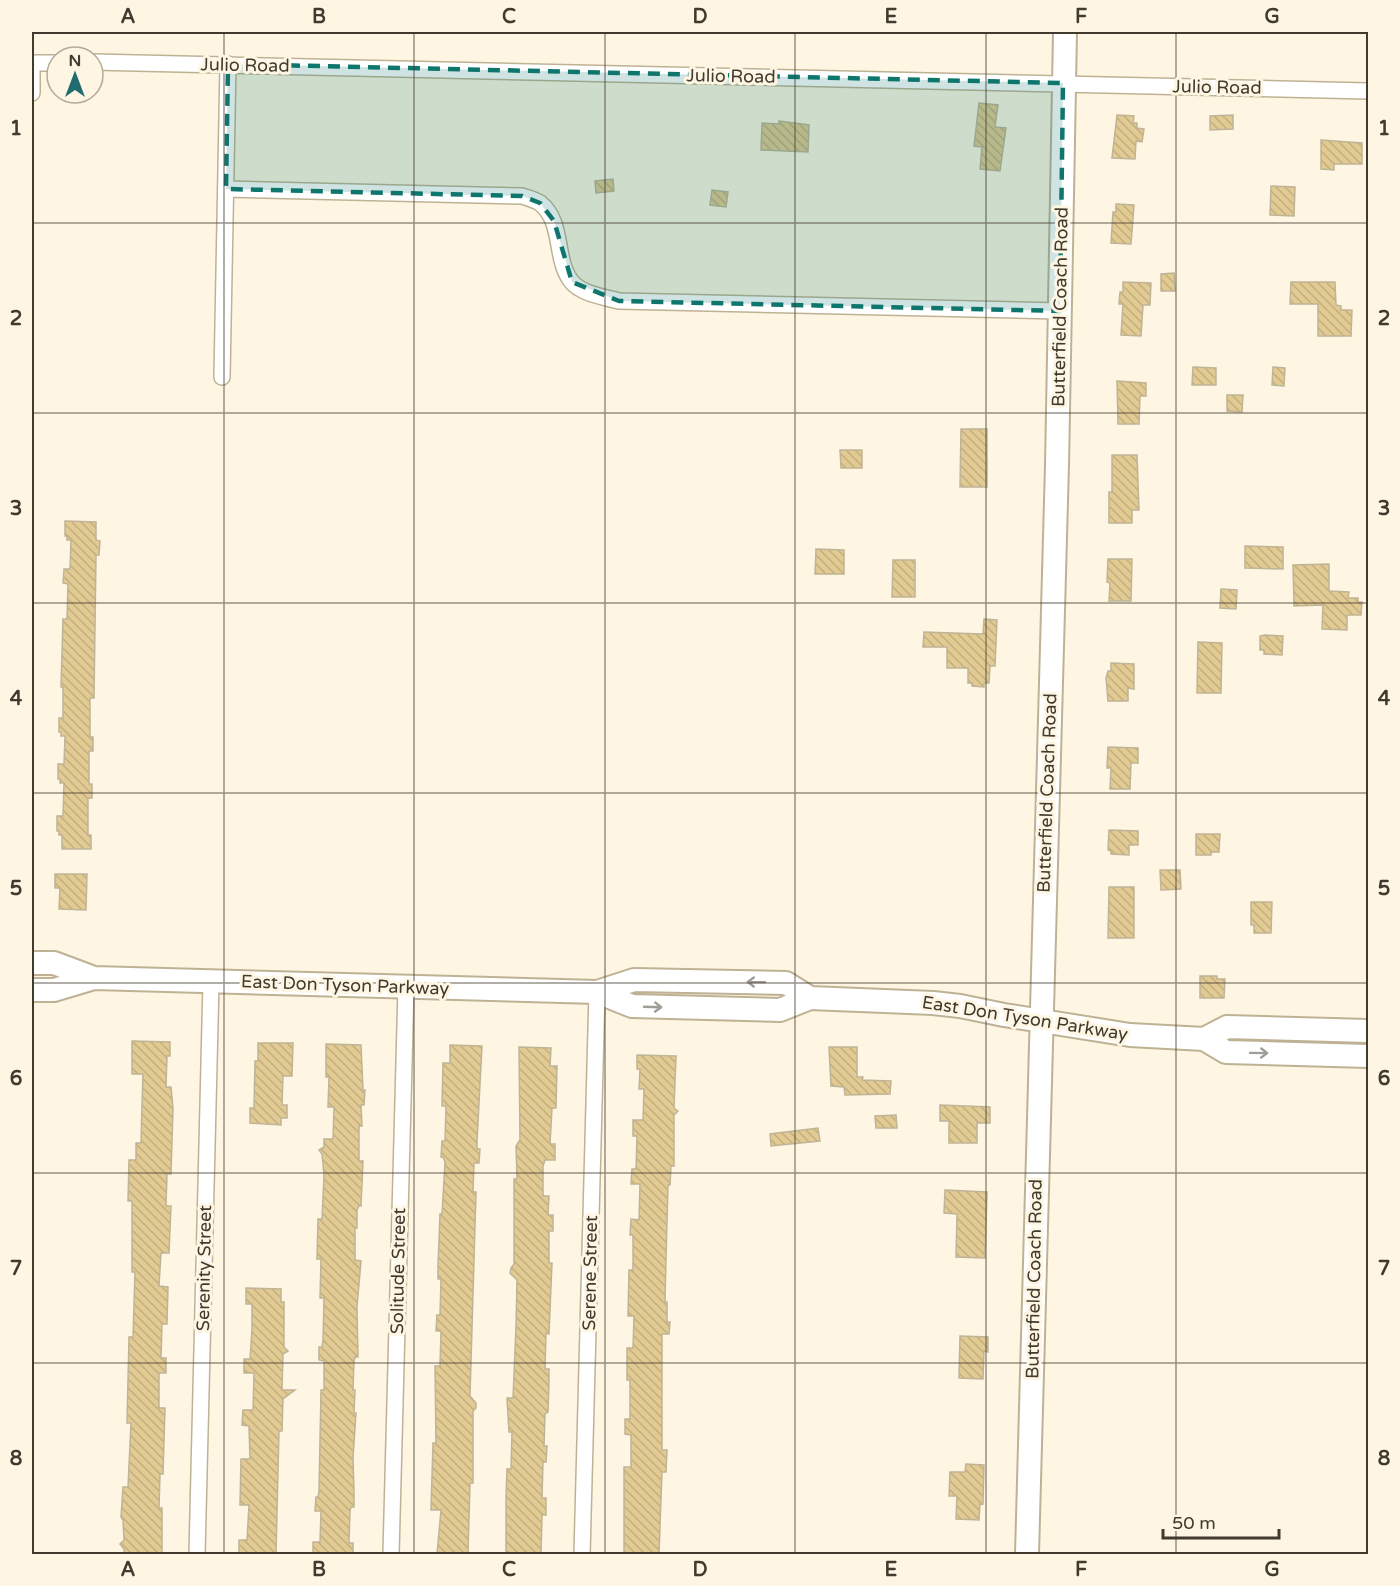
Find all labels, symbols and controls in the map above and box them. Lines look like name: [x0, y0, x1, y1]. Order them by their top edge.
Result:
text: A: [121, 5, 136, 29]
text: B: [312, 5, 326, 29]
text: C: [502, 5, 516, 29]
text: D: [692, 5, 708, 29]
text: E: [885, 5, 898, 29]
text: F: [1075, 5, 1087, 29]
text: G: [1264, 5, 1280, 29]
north arrow: [45, 45, 105, 105]
text: N: [69, 51, 81, 71]
street label: Julio Road: [200, 53, 290, 77]
street label: Julio Road: [686, 64, 776, 88]
street label: Julio Road: [1172, 75, 1262, 99]
text: 1: [10, 117, 22, 141]
text: 1: [1378, 117, 1390, 141]
street label: Butterfield Coach Road: [1047, 207, 1073, 407]
text: 2: [10, 307, 22, 331]
text: 2: [1378, 307, 1390, 331]
text: 3: [10, 497, 22, 521]
text: 3: [1378, 497, 1390, 521]
text: 4: [10, 687, 23, 711]
text: 4: [1378, 687, 1391, 711]
street label: Butterfield Coach Road: [1033, 693, 1061, 893]
text: 5: [10, 877, 22, 901]
text: 5: [1378, 877, 1390, 901]
street label: East Don Tyson Parkway: [241, 970, 450, 1000]
one-way arrow: [746, 976, 766, 988]
street label: East Don Tyson Parkway: [920, 991, 1130, 1045]
one-way arrow: [642, 1001, 662, 1012]
one-way arrow: [1249, 1047, 1269, 1059]
text: 6: [10, 1067, 22, 1091]
text: 6: [1378, 1067, 1390, 1091]
street label: Butterfield Coach Road: [1021, 1179, 1047, 1379]
street label: Serenity Street: [192, 1205, 216, 1331]
street label: Solitude Street: [386, 1207, 410, 1334]
street label: Serene Street: [578, 1215, 602, 1331]
text: 7: [10, 1257, 22, 1281]
text: 7: [1378, 1257, 1390, 1281]
text: 8: [10, 1447, 22, 1471]
text: 8: [1378, 1447, 1390, 1471]
scale bar: [1163, 1502, 1278, 1540]
text: 50 m: [1172, 1512, 1216, 1534]
text: A: [121, 1558, 136, 1582]
text: B: [312, 1558, 326, 1582]
text: C: [502, 1558, 516, 1582]
text: D: [692, 1558, 708, 1582]
text: E: [885, 1558, 898, 1582]
text: F: [1075, 1558, 1087, 1582]
text: G: [1264, 1558, 1280, 1582]

